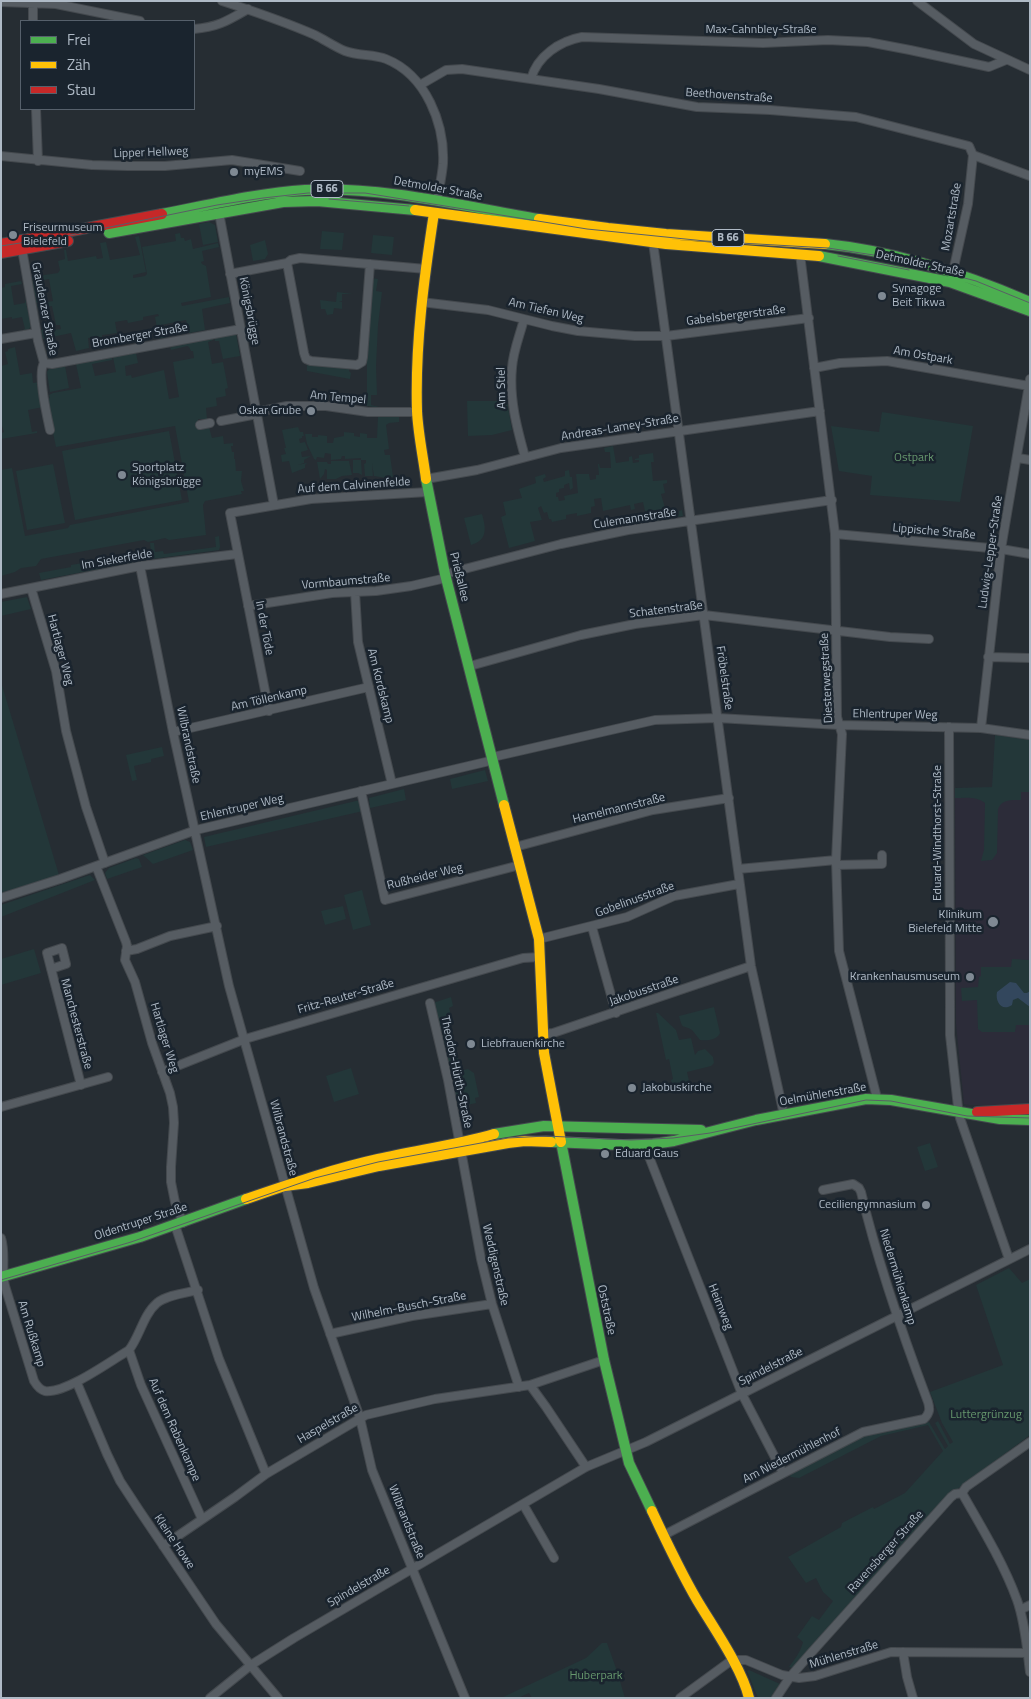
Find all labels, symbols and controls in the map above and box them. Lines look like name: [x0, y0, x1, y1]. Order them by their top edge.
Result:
legend: [20, 20, 195, 110]
street label: Max-Cahnbley-Straße: [705, 23, 817, 37]
text: Frei: [67, 28, 90, 51]
text: Zäh: [67, 53, 91, 76]
text: Stau: [67, 78, 96, 101]
street label: Beethovenstraße: [685, 86, 773, 106]
street label: Lipper Hellweg: [113, 144, 189, 162]
place label: myEMS: [244, 165, 283, 179]
marker: myEMS: [228, 166, 240, 178]
street label: Detmolder Straße: [392, 174, 484, 204]
road number: B 66: [311, 180, 343, 198]
street label: Mozartstraße: [939, 182, 965, 252]
place label: Friseurmuseum Bielefeld: [23, 221, 102, 249]
marker: Friseurmuseum Bielefeld: [7, 229, 19, 241]
road number: B 66: [712, 230, 744, 247]
street label: Detmolder Straße: [874, 248, 966, 280]
street label: Graudenzer Straße: [28, 261, 60, 357]
street label: Königsbrügge: [235, 276, 263, 346]
place label: Synagoge Beit Tikwa: [892, 282, 945, 310]
marker: Synagoge Beit Tikwa: [876, 290, 888, 302]
street label: Am Tiefen Weg: [507, 295, 585, 327]
street label: Gabelsbergerstraße: [686, 303, 786, 329]
street label: Bromberger Straße: [91, 320, 189, 352]
street label: Am Ostpark: [892, 344, 954, 368]
street label: Am Stiel: [494, 367, 510, 409]
street label: Am Tempel: [309, 388, 367, 408]
place label: Oskar Grube: [239, 404, 301, 418]
marker: Oskar Grube: [305, 405, 317, 417]
street label: Andreas-Lamey-Straße: [560, 412, 680, 444]
park label: Ostpark: [894, 451, 934, 465]
place label: Sportplatz Königsbrügge: [132, 461, 201, 489]
marker: Sportplatz Königsbrügge: [116, 469, 128, 481]
street label: Auf dem Calvinenfelde: [297, 475, 411, 497]
street label: Ludwig-Lepper-Straße: [976, 494, 1006, 610]
street label: Culemannstraße: [593, 505, 677, 533]
street label: Lippische Straße: [892, 521, 976, 543]
street label: Im Siekerfelde: [80, 547, 154, 573]
street label: Prießallee: [446, 551, 472, 603]
street label: Vormbaumstraße: [301, 571, 391, 593]
street label: Schatenstraße: [628, 598, 704, 622]
street label: In der Töde: [252, 600, 276, 656]
street label: Hartlager Weg: [44, 613, 76, 687]
street label: Diesterwegstraße: [817, 632, 837, 724]
street label: Fröbelstraße: [712, 645, 736, 711]
street label: Am Kordskamp: [364, 647, 396, 725]
street label: Am Töllenkamp: [230, 683, 308, 715]
street label: Wilbrandstraße: [173, 705, 203, 785]
street label: Ehlentruper Weg: [852, 707, 938, 723]
street label: Eduard-Windthorst-Straße: [931, 765, 945, 901]
street label: Ehlentruper Weg: [199, 791, 285, 825]
street label: Hamelmannstraße: [571, 791, 667, 827]
street label: Rußheider Weg: [386, 861, 464, 893]
street label: Gobelinusstraße: [594, 879, 676, 921]
place label: Klinikum Bielefeld Mitte: [908, 908, 982, 936]
marker: Klinikum Bielefeld Mitte: [986, 915, 1000, 929]
place label: Krankenhausmuseum: [850, 970, 960, 984]
marker: Krankenhausmuseum: [964, 971, 976, 983]
street label: Jakobusstraße: [607, 972, 681, 1010]
street label: Fritz-Reuter-Straße: [296, 976, 396, 1018]
street label: Manchesterstraße: [57, 977, 95, 1071]
street label: Hartlager Weg: [146, 1001, 182, 1075]
street label: Theodor-Hürth-Straße: [437, 1014, 475, 1130]
place label: Liebfrauenkirche: [481, 1037, 565, 1051]
marker: Liebfrauenkirche: [465, 1038, 477, 1050]
street label: Oelmühlenstraße: [779, 1080, 867, 1110]
place label: Jakobuskirche: [642, 1081, 712, 1095]
marker: Jakobuskirche: [626, 1082, 638, 1094]
street label: Wilbrandstraße: [266, 1098, 300, 1178]
place label: Eduard Gaus: [615, 1147, 679, 1161]
marker: Eduard Gaus: [599, 1148, 611, 1160]
place label: Ceciliengymnasium: [819, 1198, 916, 1212]
marker: Ceciliengymnasium: [920, 1199, 932, 1211]
street label: Oldentruper Straße: [93, 1200, 189, 1244]
street label: Weddigenstraße: [479, 1223, 511, 1307]
street label: Niedermühlenkamp: [876, 1227, 918, 1327]
street label: Heimweg: [704, 1282, 736, 1332]
street label: Oststraße: [594, 1284, 618, 1336]
street label: Wilhelm-Busch-Straße: [351, 1289, 467, 1325]
street label: Am Rußkamp: [14, 1299, 48, 1369]
street label: Spindelstraße: [737, 1345, 805, 1389]
street label: Auf dem Rabenkampe: [145, 1376, 203, 1484]
street label: Haspelstraße: [295, 1401, 361, 1447]
park label: Luttergrünzug: [950, 1408, 1022, 1422]
street label: Am Niedermühlenhof: [741, 1425, 843, 1487]
street label: Wilbrandstraße: [385, 1483, 427, 1561]
street label: Ravensberger Straße: [845, 1508, 927, 1596]
street label: Kleine Howe: [150, 1512, 198, 1572]
street label: Spindelstraße: [325, 1563, 393, 1611]
street label: Mühlenstraße: [808, 1638, 880, 1672]
park label: Huberpark: [569, 1669, 623, 1683]

